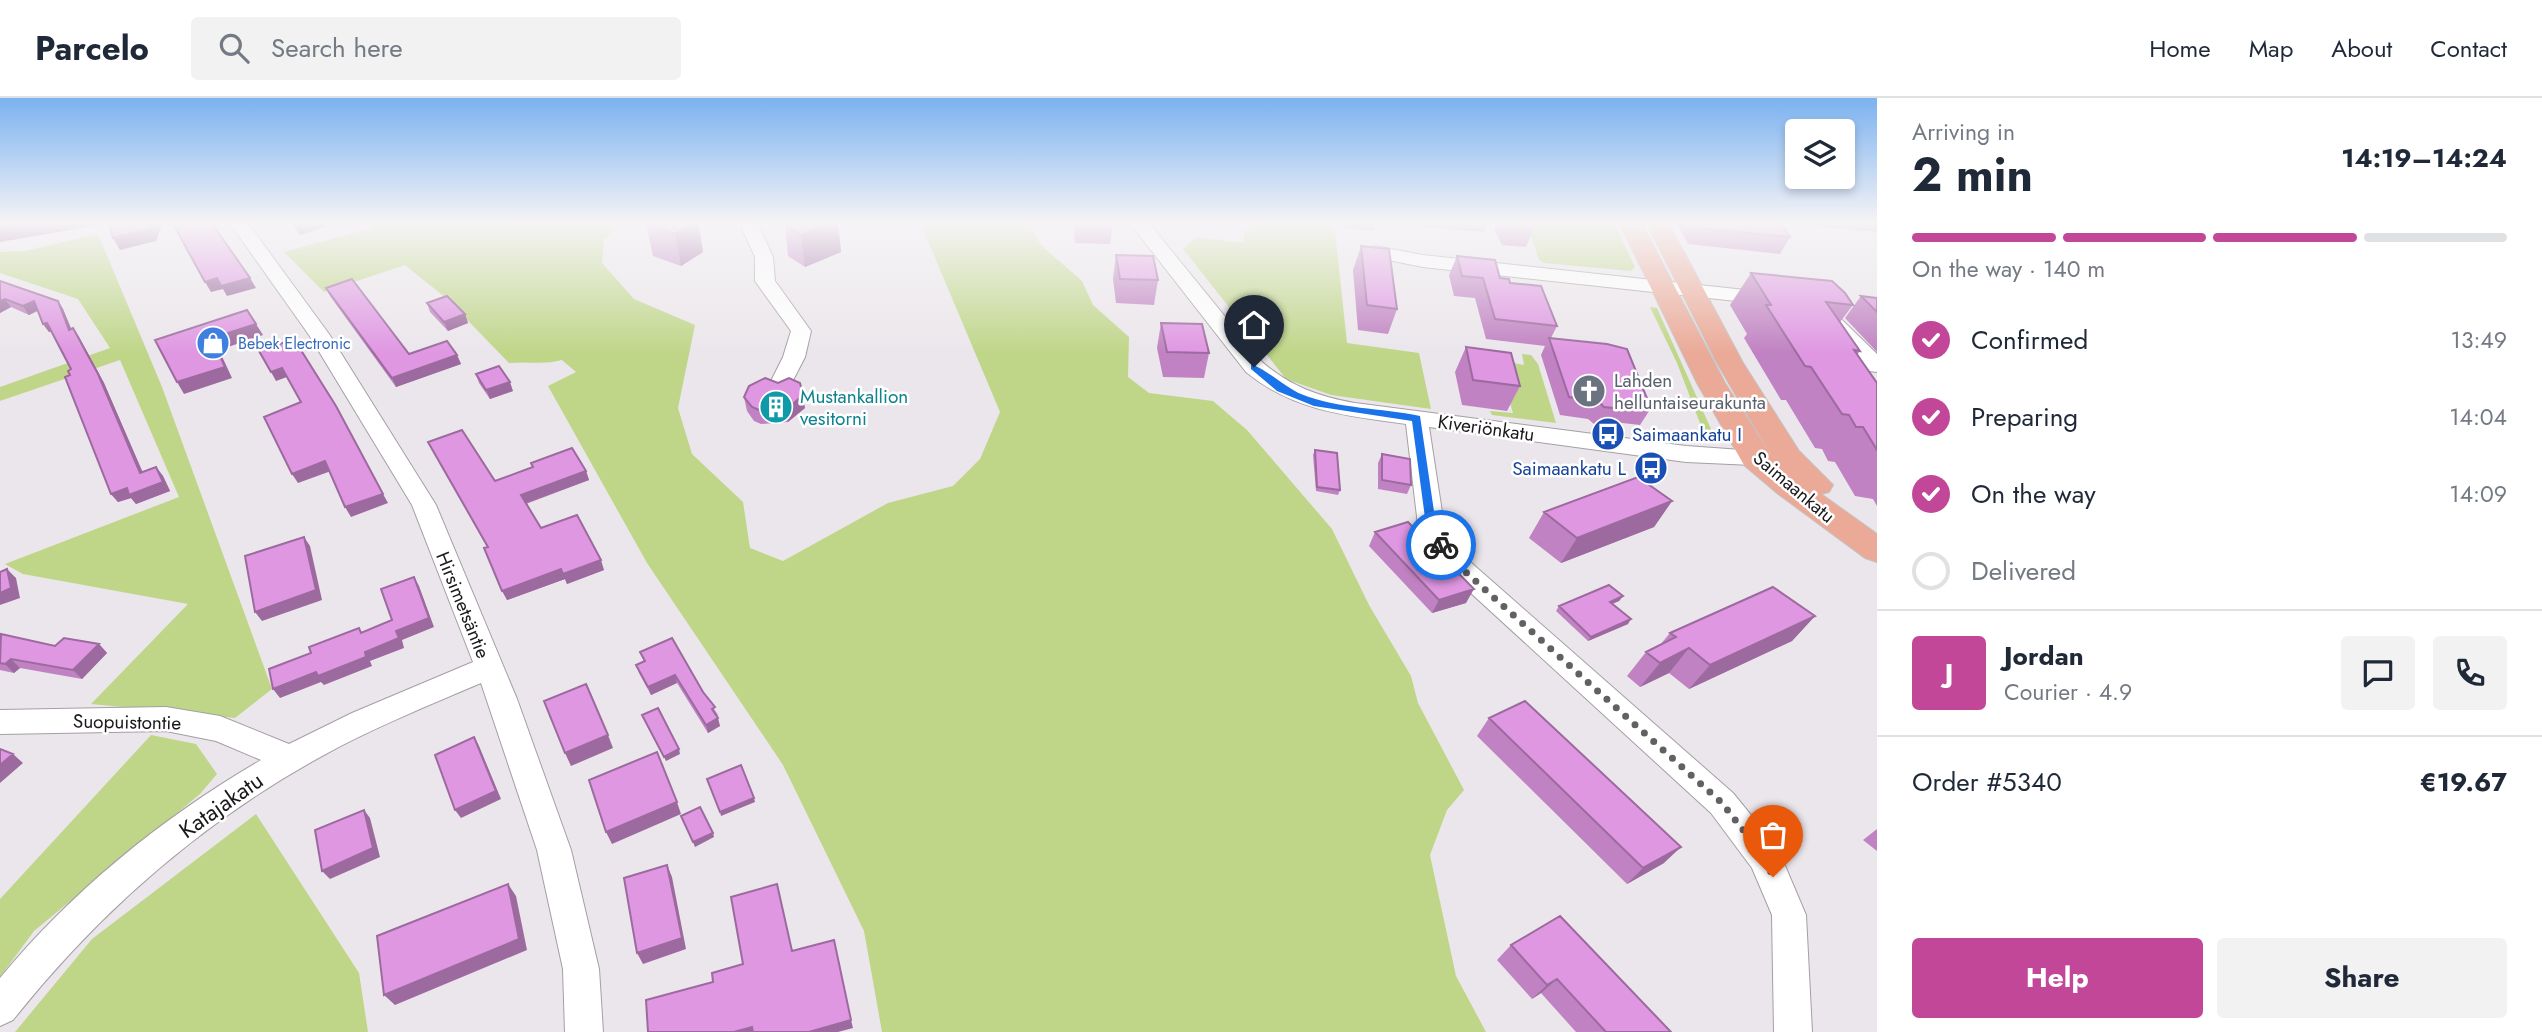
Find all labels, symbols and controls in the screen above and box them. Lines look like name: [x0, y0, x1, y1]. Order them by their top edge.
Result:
search box: [191, 17, 681, 80]
text: Parcelo: [35, 25, 149, 72]
icon: search: [215, 29, 253, 67]
text: Search here: [271, 29, 403, 67]
text: Home: [2149, 31, 2211, 66]
text: Map: [2249, 31, 2293, 66]
text: About: [2331, 31, 2392, 66]
text: Contact: [2430, 31, 2507, 66]
text: Arriving in: [1912, 115, 2015, 149]
map controls: [1785, 119, 1855, 189]
button: layers: [1785, 119, 1855, 189]
text: 14:19–14:24: [2341, 139, 2507, 177]
text: 2 min: [1912, 142, 2033, 208]
text: On the way · 140 m: [1912, 252, 2105, 286]
pin: [1224, 295, 1284, 367]
icon: home: [1235, 306, 1273, 344]
icon: check: [1912, 321, 1950, 359]
text: Confirmed: [1971, 321, 2088, 359]
text: 13:49: [2451, 323, 2507, 357]
shop icon: Bebek Electronic: [194, 324, 232, 362]
place label: Bebek Electronic: [238, 332, 351, 355]
place label: Lahden helluntaiseurakunta: [1614, 367, 1766, 416]
church icon: Lahden helluntaiseurakunta: [1570, 372, 1608, 410]
place label: Mustankallion vesitorni: [800, 383, 908, 432]
building icon: Mustankallion vesitorni: [757, 388, 795, 426]
icon: check: [1912, 398, 1950, 436]
text: Preparing: [1971, 398, 2078, 436]
text: 14:04: [2449, 400, 2507, 434]
street label: Kiveriönkatu: [1436, 408, 1536, 448]
bus stop icon: Saimaankatu I: [1589, 415, 1627, 453]
place label: Saimaankatu I: [1632, 421, 1742, 448]
street label: Saimaankatu: [1747, 445, 1841, 529]
bus stop icon: Saimaankatu L: [1632, 449, 1670, 487]
place label: Saimaankatu L: [1512, 455, 1626, 482]
icon: check: [1912, 475, 1950, 513]
text: On the way: [1971, 475, 2096, 513]
text: 14:09: [2449, 477, 2507, 511]
courier: [1406, 510, 1476, 580]
icon: bike: [1422, 526, 1460, 564]
street label: Hirsimetsäntie: [429, 548, 497, 663]
text: Delivered: [1971, 552, 2076, 590]
button: chat: [2341, 636, 2415, 710]
button: phone: [2433, 636, 2507, 710]
text: Jordan: [2004, 637, 2084, 675]
text: J: [1945, 654, 1953, 692]
text: Courier · 4.9: [2004, 675, 2132, 709]
street label: Suopuistontie: [73, 708, 182, 736]
street label: Katajakatu: [172, 763, 270, 847]
text: Order #5340: [1912, 763, 2062, 801]
text: €19.67: [2420, 763, 2507, 801]
pin: [1743, 805, 1803, 877]
icon: bag: [1754, 816, 1792, 854]
button: Help: [1912, 938, 2203, 1018]
button: Share: [2217, 938, 2507, 1018]

